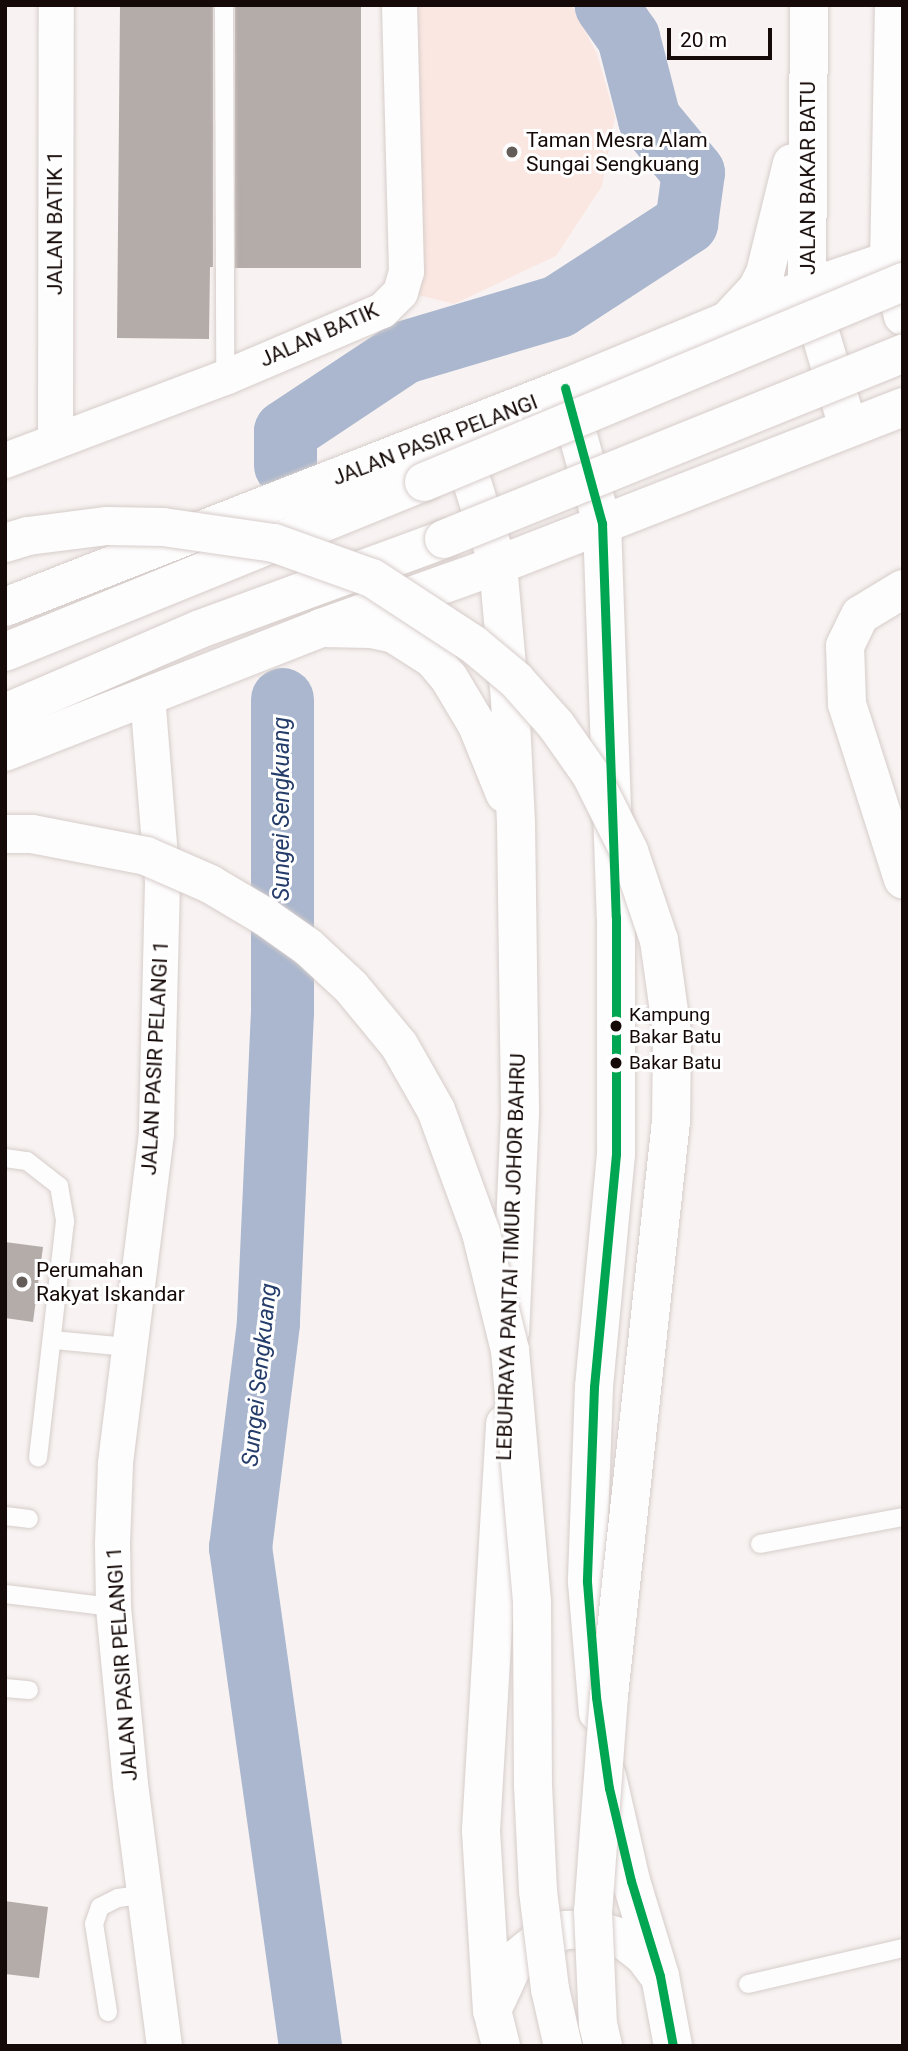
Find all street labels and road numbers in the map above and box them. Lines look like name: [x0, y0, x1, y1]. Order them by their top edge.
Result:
street label: JALAN BAKAR BATU: [795, 81, 821, 275]
street label: JALAN BATIK 1: [42, 151, 68, 295]
street label: JALAN BATIK: [256, 298, 382, 372]
street label: JALAN PASIR PELANGI: [329, 389, 541, 491]
street label: JALAN PASIR PELANGI 1: [136, 940, 174, 1176]
street label: LEBUHRAYA PANTAI TIMUR JOHOR BAHRU: [491, 1053, 531, 1461]
street label: JALAN PASIR PELANGI 1: [101, 1546, 143, 1782]

